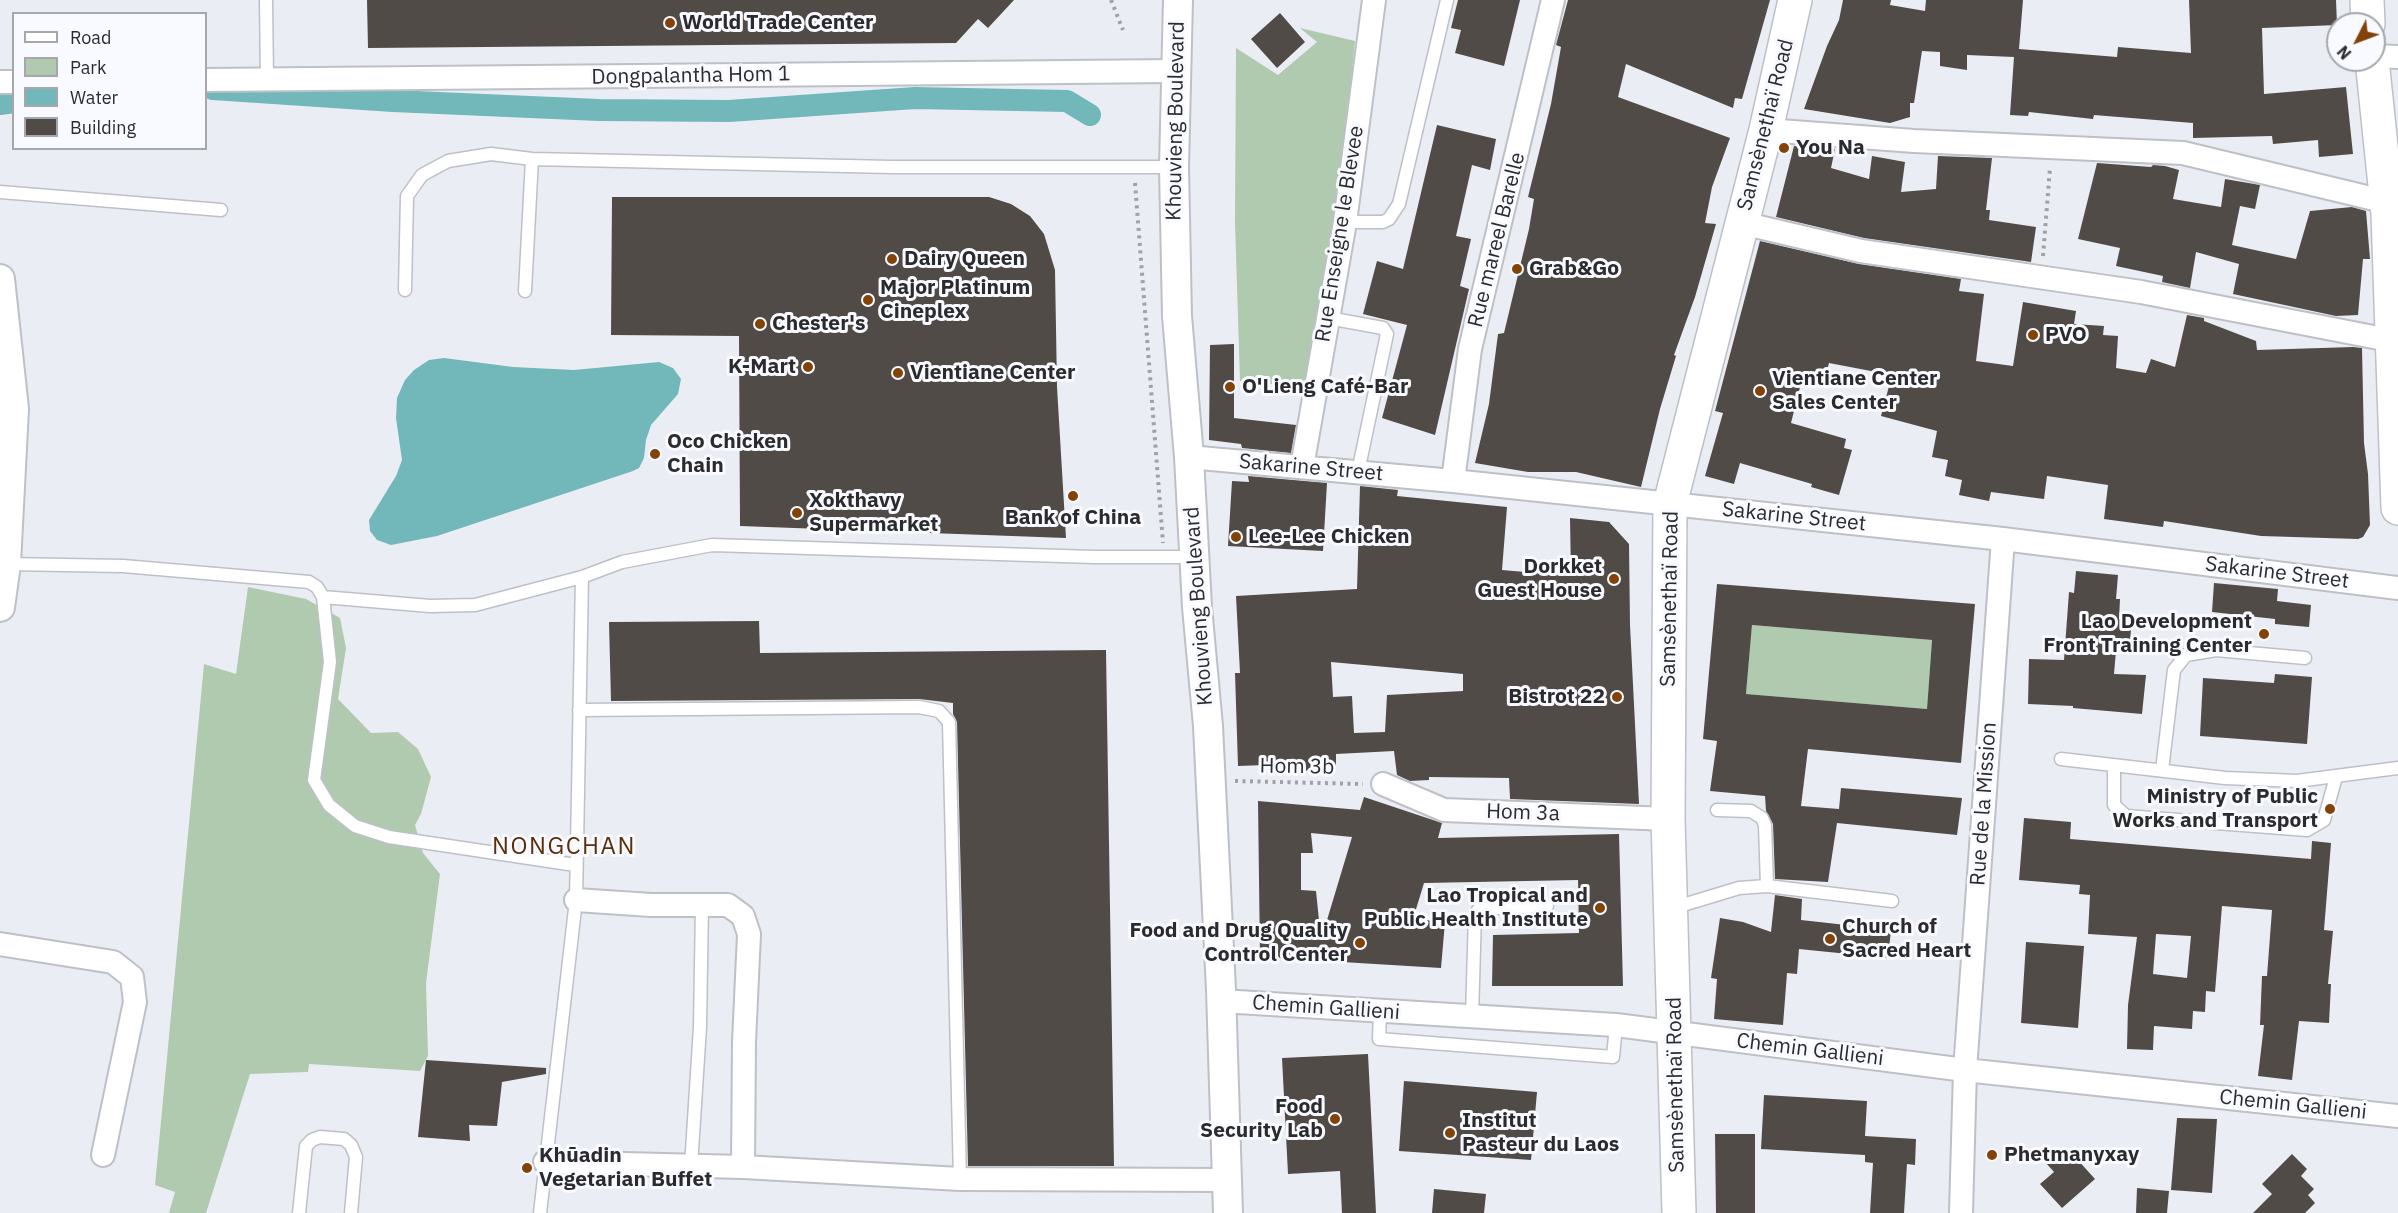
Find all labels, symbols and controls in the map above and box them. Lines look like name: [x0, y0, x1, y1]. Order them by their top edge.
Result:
place label: World Trade Center: [682, 10, 874, 36]
legend: [12, 12, 207, 150]
north arrow: [2326, 12, 2386, 72]
marker: World Trade Center: [663, 16, 677, 30]
street label: Khouvieng Boulevard: [1162, 21, 1190, 221]
text: Road: [70, 26, 111, 49]
street label: Samsènethaï Road: [1732, 37, 1800, 213]
text: N: [2333, 42, 2355, 64]
text: Park: [70, 56, 106, 79]
street label: Dongpalantha Hom 1: [591, 62, 791, 90]
text: Water: [70, 86, 118, 109]
text: Building: [70, 116, 136, 139]
street label: Rue Enseigne le Blevee: [1310, 124, 1370, 344]
place label: You Na: [1796, 135, 1865, 161]
marker: You Na: [1777, 141, 1791, 155]
street label: Rue mareel Barelle: [1463, 150, 1531, 330]
place label: Dairy Queen: [904, 246, 1025, 272]
marker: Dairy Queen: [885, 252, 899, 266]
place label: Grab&Go: [1529, 256, 1619, 282]
marker: Grab&Go: [1510, 262, 1524, 276]
place label: Major Platinum Cineplex: [880, 275, 1030, 325]
marker: Major Platinum Cineplex: [861, 293, 875, 307]
place label: Chester's: [772, 311, 865, 337]
marker: Chester's: [753, 317, 767, 331]
place label: PVO: [2045, 322, 2087, 348]
marker: PVO: [2026, 328, 2040, 342]
place label: K-Mart: [728, 354, 796, 380]
marker: K-Mart: [801, 360, 815, 374]
place label: Vientiane Center: [910, 360, 1075, 386]
marker: Vientiane Center: [891, 366, 905, 380]
place label: Vientiane Center Sales Center: [1772, 366, 1937, 416]
place label: O'Lieng Café-Bar: [1242, 374, 1408, 400]
marker: O'Lieng Café-Bar: [1223, 380, 1237, 394]
marker: Vientiane Center Sales Center: [1753, 384, 1767, 398]
place label: Oco Chicken Chain: [667, 429, 788, 479]
marker: Oco Chicken Chain: [648, 447, 662, 461]
street label: Sakarine Street: [1238, 449, 1384, 487]
place label: Xokthavy Supermarket: [809, 488, 938, 538]
marker: Bank of China: [1066, 489, 1080, 503]
street label: Sakarine Street: [1721, 497, 1867, 537]
place label: Bank of China: [1005, 505, 1141, 531]
marker: Xokthavy Supermarket: [790, 506, 804, 520]
street label: Khouvieng Boulevard: [1179, 506, 1219, 706]
street label: Samsènethaï Road: [1656, 511, 1684, 687]
place label: Lee-Lee Chicken: [1248, 524, 1410, 550]
marker: Lee-Lee Chicken: [1229, 530, 1243, 544]
street label: Sakarine Street: [2204, 552, 2350, 594]
place label: Dorkket Guest House: [1477, 554, 1602, 604]
marker: Dorkket Guest House: [1607, 572, 1621, 586]
place label: Lao Development Front Training Center: [2043, 609, 2252, 659]
marker: Lao Development Front Training Center: [2257, 627, 2271, 641]
place label: Bistrot 22: [1508, 684, 1605, 710]
marker: Bistrot 22: [1610, 690, 1624, 704]
street label: Rue de la Mission: [1966, 721, 2002, 887]
street label: Hom 3b: [1259, 754, 1335, 780]
place label: Ministry of Public Works and Transport: [2112, 784, 2318, 834]
street label: Hom 3a: [1486, 799, 1560, 827]
marker: Ministry of Public Works and Transport: [2323, 802, 2337, 816]
district label: NONGCHAN: [492, 833, 636, 861]
place label: Lao Tropical and Public Health Institute: [1364, 883, 1588, 933]
marker: Lao Tropical and Public Health Institute: [1593, 901, 1607, 915]
place label: Church of Sacred Heart: [1842, 914, 1971, 964]
place label: Food and Drug Quality Control Center: [1130, 918, 1348, 968]
marker: Church of Sacred Heart: [1823, 932, 1837, 946]
marker: Food and Drug Quality Control Center: [1353, 936, 1367, 950]
street label: Chemin Gallieni: [1251, 990, 1401, 1026]
street label: Samsènethaï Road: [1662, 997, 1690, 1173]
street label: Chemin Gallieni: [1735, 1028, 1885, 1072]
street label: Chemin Gallieni: [2218, 1085, 2368, 1125]
place label: Food Security Lab: [1200, 1094, 1323, 1144]
place label: Institut Pasteur du Laos: [1462, 1108, 1619, 1158]
marker: Food Security Lab: [1328, 1112, 1342, 1126]
marker: Institut Pasteur du Laos: [1443, 1126, 1457, 1140]
place label: Phetmanyxay: [2004, 1142, 2139, 1168]
place label: Khūadin Vegetarian Buffet: [539, 1143, 712, 1193]
marker: Phetmanyxay: [1985, 1148, 1999, 1162]
marker: Khūadin Vegetarian Buffet: [520, 1161, 534, 1175]

